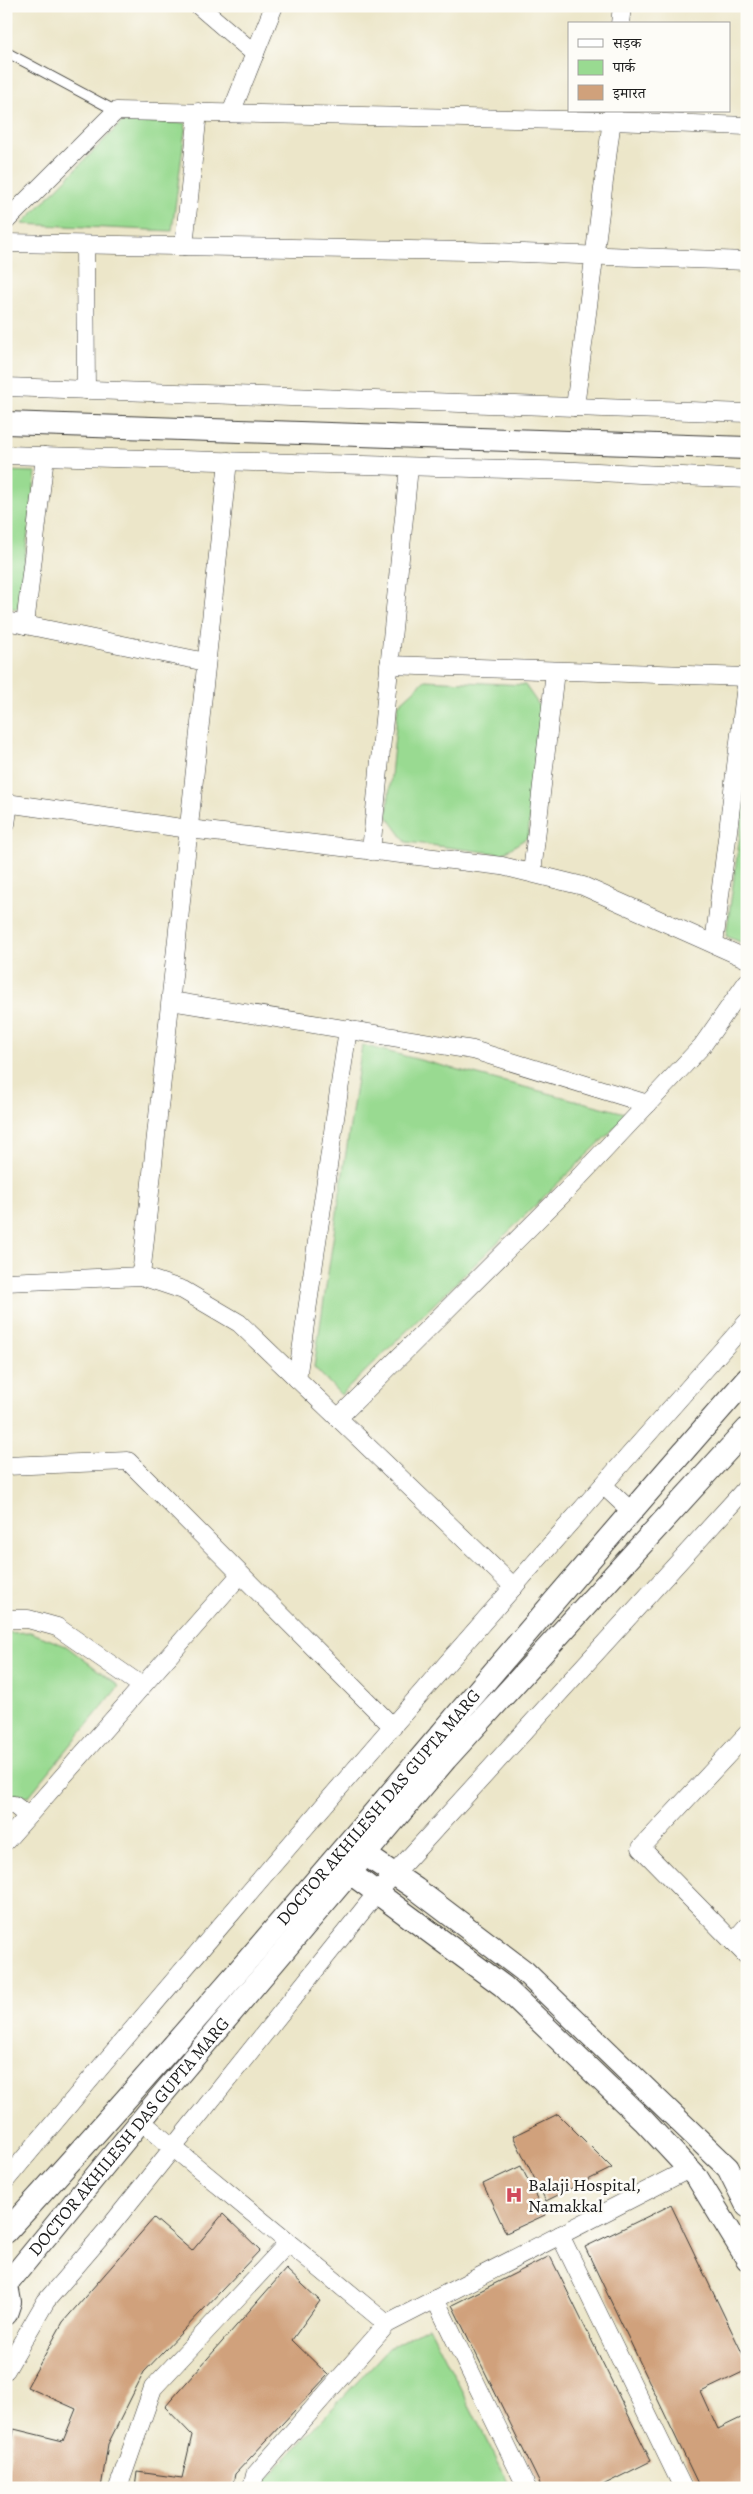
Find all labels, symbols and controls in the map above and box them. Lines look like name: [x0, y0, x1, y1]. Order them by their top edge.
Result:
legend: [568, 22, 730, 112]
text: सड़क: [612, 33, 642, 53]
text: पार्क: [612, 57, 636, 77]
text: इमारत: [612, 83, 647, 103]
street label: DOCTOR AKHILESH DAS GUPTA MARG: [271, 1684, 486, 1930]
street label: DOCTOR AKHILESH DAS GUPTA MARG: [23, 2012, 235, 2261]
place label: Balaji Hospital, Namakkal: [528, 2173, 641, 2218]
hospital icon: Balaji Hospital, Namakkal: [504, 2185, 524, 2205]

